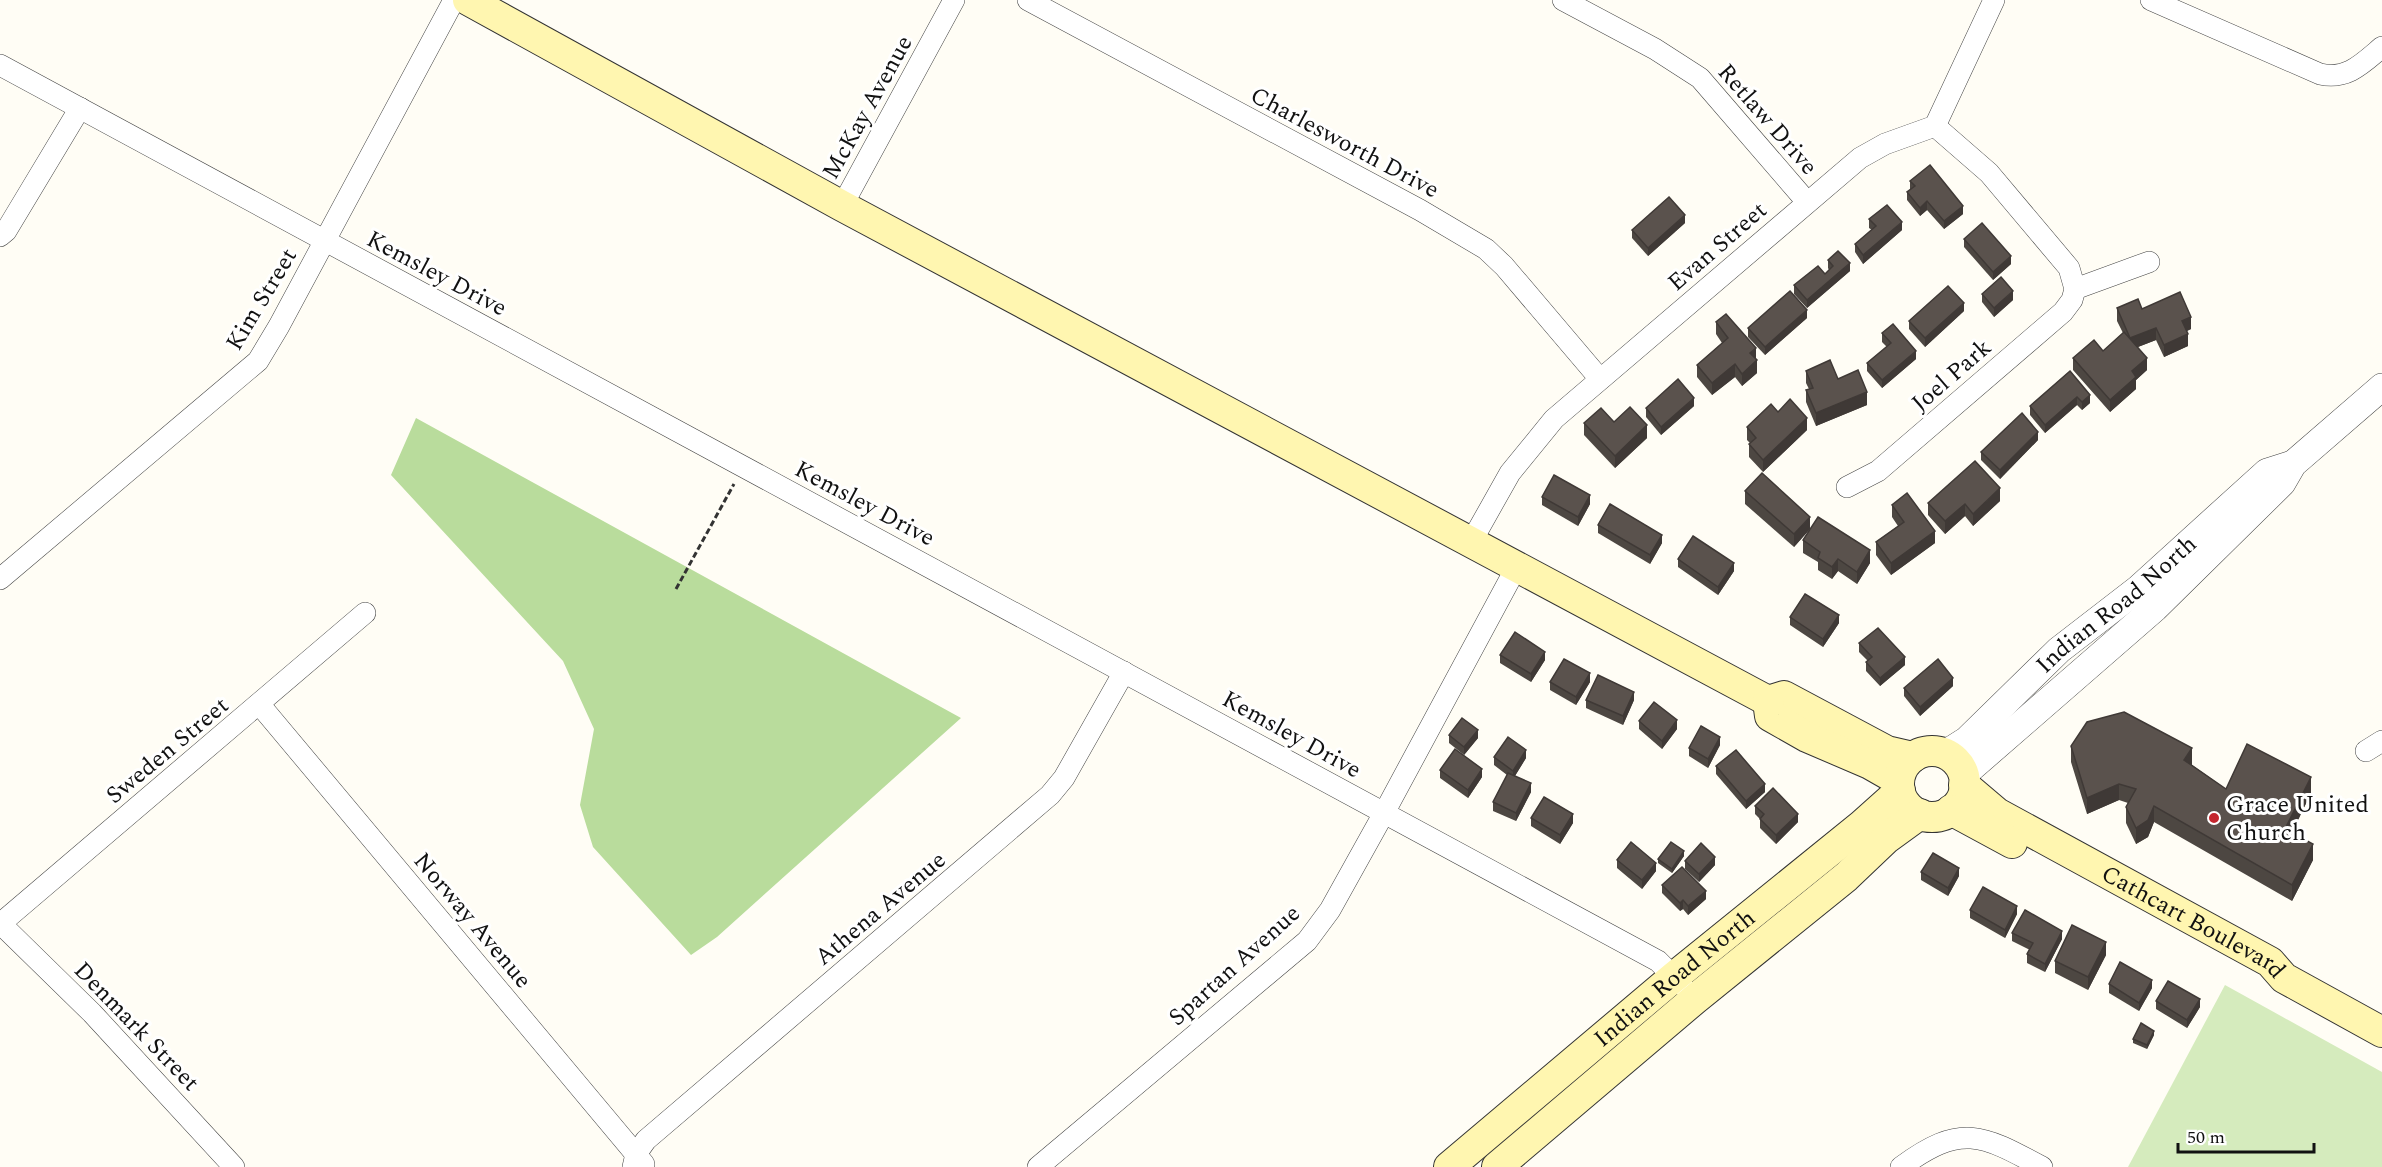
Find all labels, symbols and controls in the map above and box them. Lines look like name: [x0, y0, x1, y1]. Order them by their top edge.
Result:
street label: McKay Avenue: [813, 29, 922, 186]
street label: Retlaw Drive: [1709, 56, 1826, 183]
street label: Charlesworth Drive: [1244, 78, 1445, 208]
street label: Evan Street: [1660, 193, 1775, 300]
street label: Kemsley Drive: [360, 222, 513, 326]
street label: Kim Street: [217, 241, 307, 358]
street label: Joel Park: [1904, 331, 2000, 421]
street label: Kemsley Drive: [788, 452, 941, 556]
street label: Indian Road North: [2028, 527, 2205, 682]
street label: Kemsley Drive: [1215, 682, 1368, 788]
street label: Sweden Street: [98, 688, 237, 813]
place label: Grace United Church: [2226, 787, 2369, 851]
marker: Grace United Church: [2207, 811, 2221, 825]
street label: Athena Avenue: [807, 843, 954, 975]
street label: Norway Avenue: [404, 845, 540, 997]
street label: Cathcart Boulevard: [2095, 856, 2294, 987]
street label: Spartan Avenue: [1161, 896, 1309, 1035]
street label: Indian Road North: [1586, 901, 1763, 1056]
street label: Denmark Street: [65, 954, 208, 1100]
scale bar: [2178, 1116, 2314, 1154]
text: 50 m: [2187, 1124, 2225, 1151]

